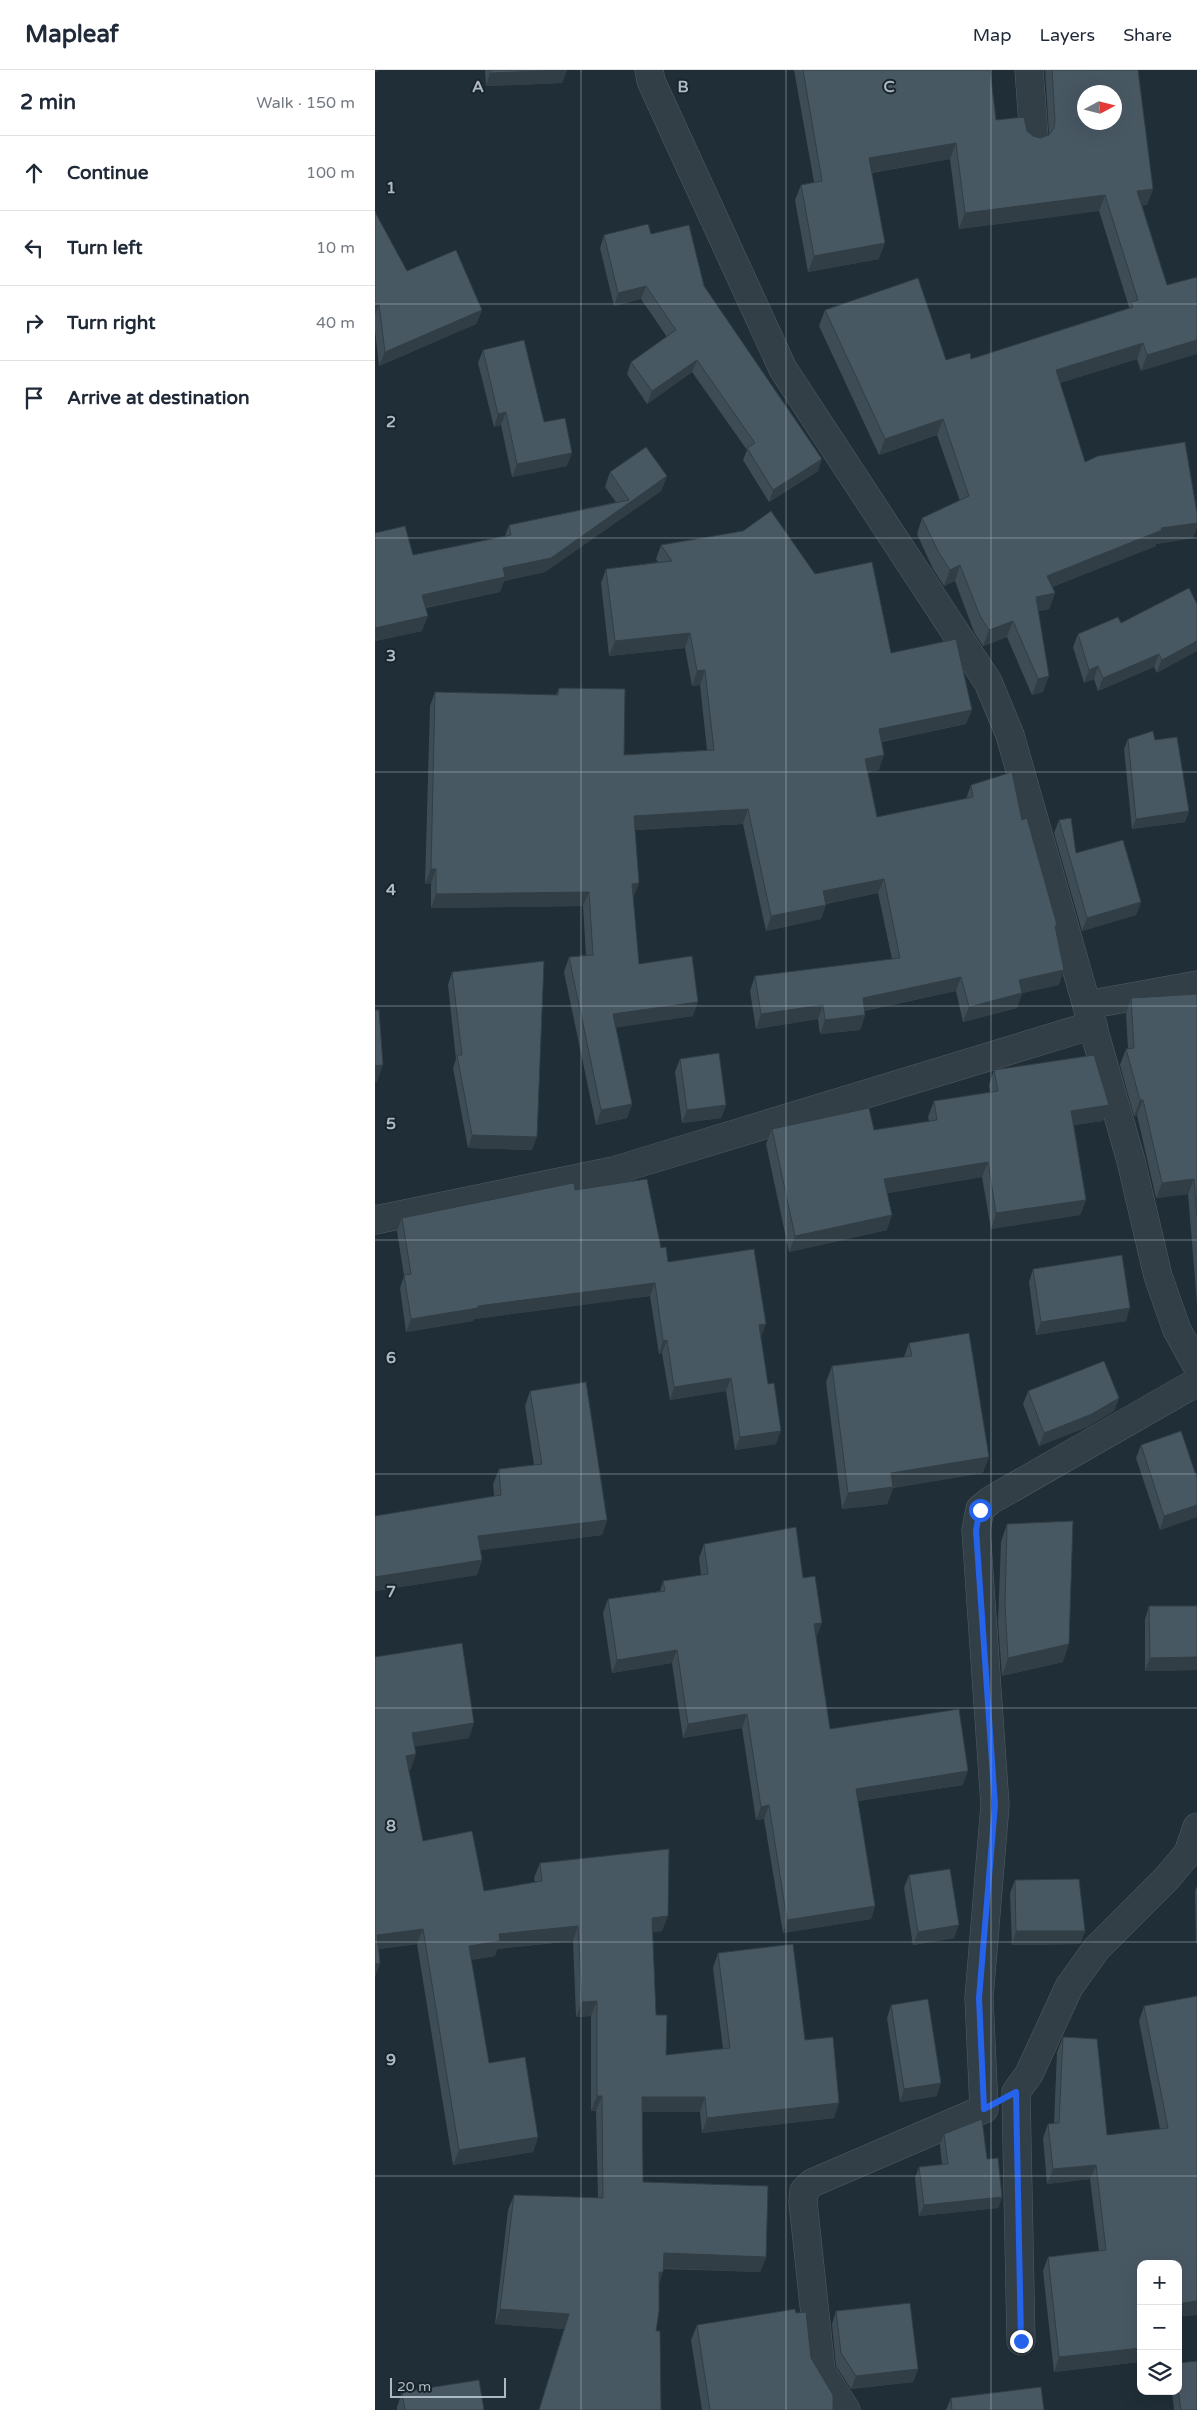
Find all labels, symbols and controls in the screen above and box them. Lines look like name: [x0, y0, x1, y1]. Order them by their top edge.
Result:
text: Mapleaf: [25, 20, 119, 49]
text: Map: [973, 24, 1012, 46]
text: Layers: [1040, 24, 1095, 46]
text: Share: [1123, 24, 1172, 46]
text: A: [472, 77, 484, 97]
text: B: [677, 77, 689, 97]
text: C: [883, 77, 895, 97]
north arrow: [1077, 85, 1122, 130]
text: 2 min: [20, 90, 76, 115]
text: Walk · 150 m: [256, 93, 355, 113]
icon: ahead: [20, 159, 48, 187]
text: Continue: [67, 162, 149, 184]
text: 100 m: [306, 163, 355, 183]
text: 1: [386, 178, 396, 198]
icon: left: [20, 234, 48, 262]
text: Turn left: [67, 237, 143, 259]
text: 10 m: [316, 238, 355, 258]
icon: right: [20, 309, 48, 337]
text: Turn right: [67, 312, 155, 334]
text: 40 m: [316, 313, 355, 333]
icon: arrive: [20, 384, 48, 412]
text: Arrive at destination: [67, 387, 250, 409]
text: 2: [386, 412, 396, 432]
text: 3: [386, 646, 396, 666]
text: 4: [386, 880, 396, 900]
text: 5: [386, 1114, 396, 1134]
text: 6: [386, 1348, 396, 1368]
route start: [969, 1499, 992, 1522]
text: 7: [386, 1582, 396, 1602]
text: 8: [386, 1816, 396, 1836]
text: 9: [386, 2050, 396, 2070]
map controls: [1137, 2260, 1182, 2395]
button: +: [1137, 2260, 1182, 2305]
button: −: [1137, 2305, 1182, 2350]
route end: [1010, 2330, 1033, 2353]
button: layers: [1137, 2350, 1182, 2395]
scale bar: [390, 2375, 506, 2398]
text: 20 m: [397, 2378, 431, 2395]

